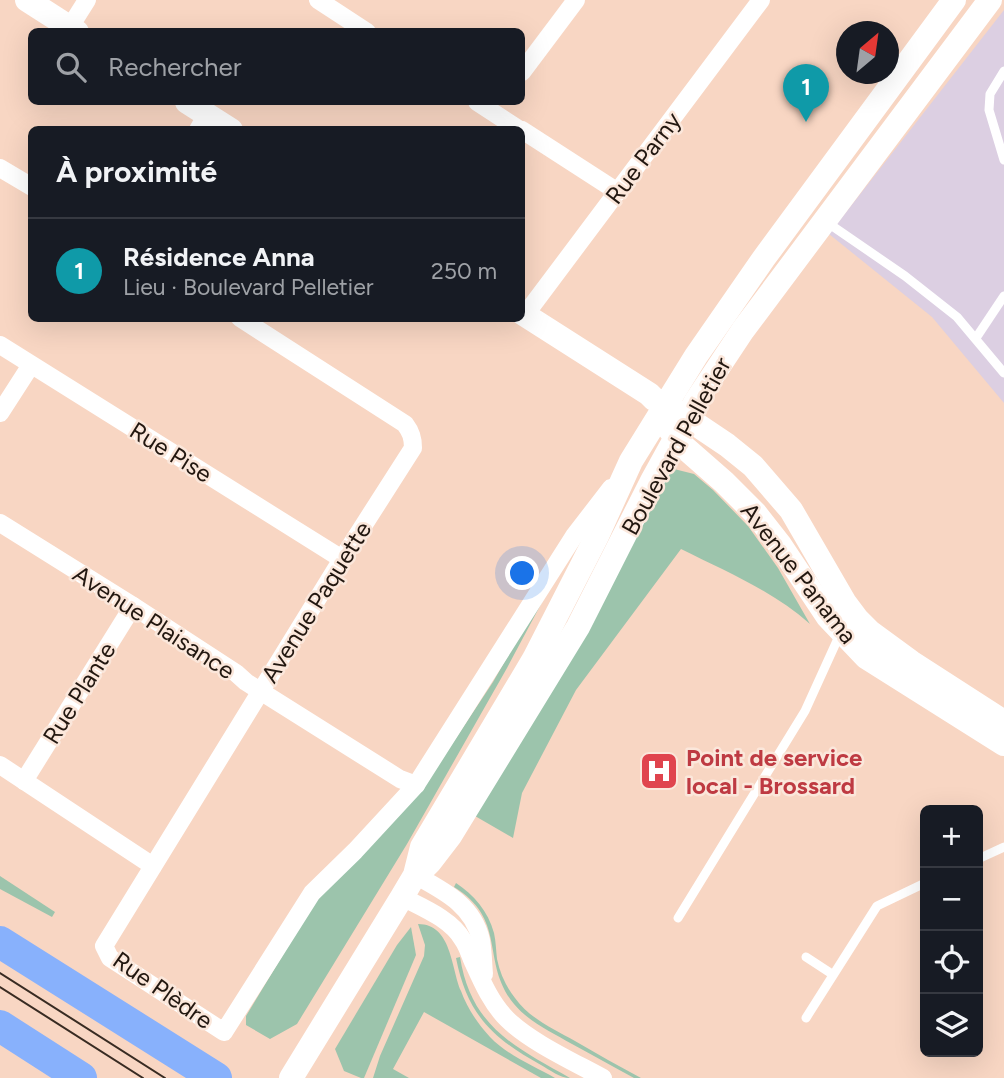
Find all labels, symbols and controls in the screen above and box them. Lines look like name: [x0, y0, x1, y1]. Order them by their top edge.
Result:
north arrow: [836, 21, 899, 84]
search box: [28, 28, 525, 105]
icon: search: [52, 48, 90, 86]
text: Rechercher: [108, 51, 242, 83]
pin: 1: [783, 64, 829, 122]
street label: Rue Parny: [599, 106, 687, 210]
text: À proximité: [56, 153, 217, 190]
text: Résidence Anna: [123, 241, 315, 273]
text: 1: [74, 257, 84, 285]
text: 250 m: [431, 257, 497, 285]
text: Lieu · Boulevard Pelletier: [123, 273, 373, 301]
street label: Boulevard Pelletier: [615, 352, 737, 540]
street label: Rue Pise: [125, 416, 217, 488]
street label: Avenue Panama: [735, 497, 863, 649]
street label: Avenue Paquette: [255, 516, 377, 688]
your location: [505, 556, 539, 590]
street label: Avenue Plaisance: [68, 559, 240, 685]
street label: Rue Plante: [36, 637, 122, 749]
place label: Point de service local - Brossard: [686, 743, 862, 800]
hospital icon: Point de service local - Brossard: [638, 750, 680, 792]
map controls: [920, 805, 983, 1057]
button: +: [920, 805, 983, 868]
button: −: [920, 868, 983, 931]
button: locate: [920, 931, 983, 994]
street label: Rue Plèdre: [108, 945, 218, 1035]
button: layers: [920, 994, 983, 1057]

